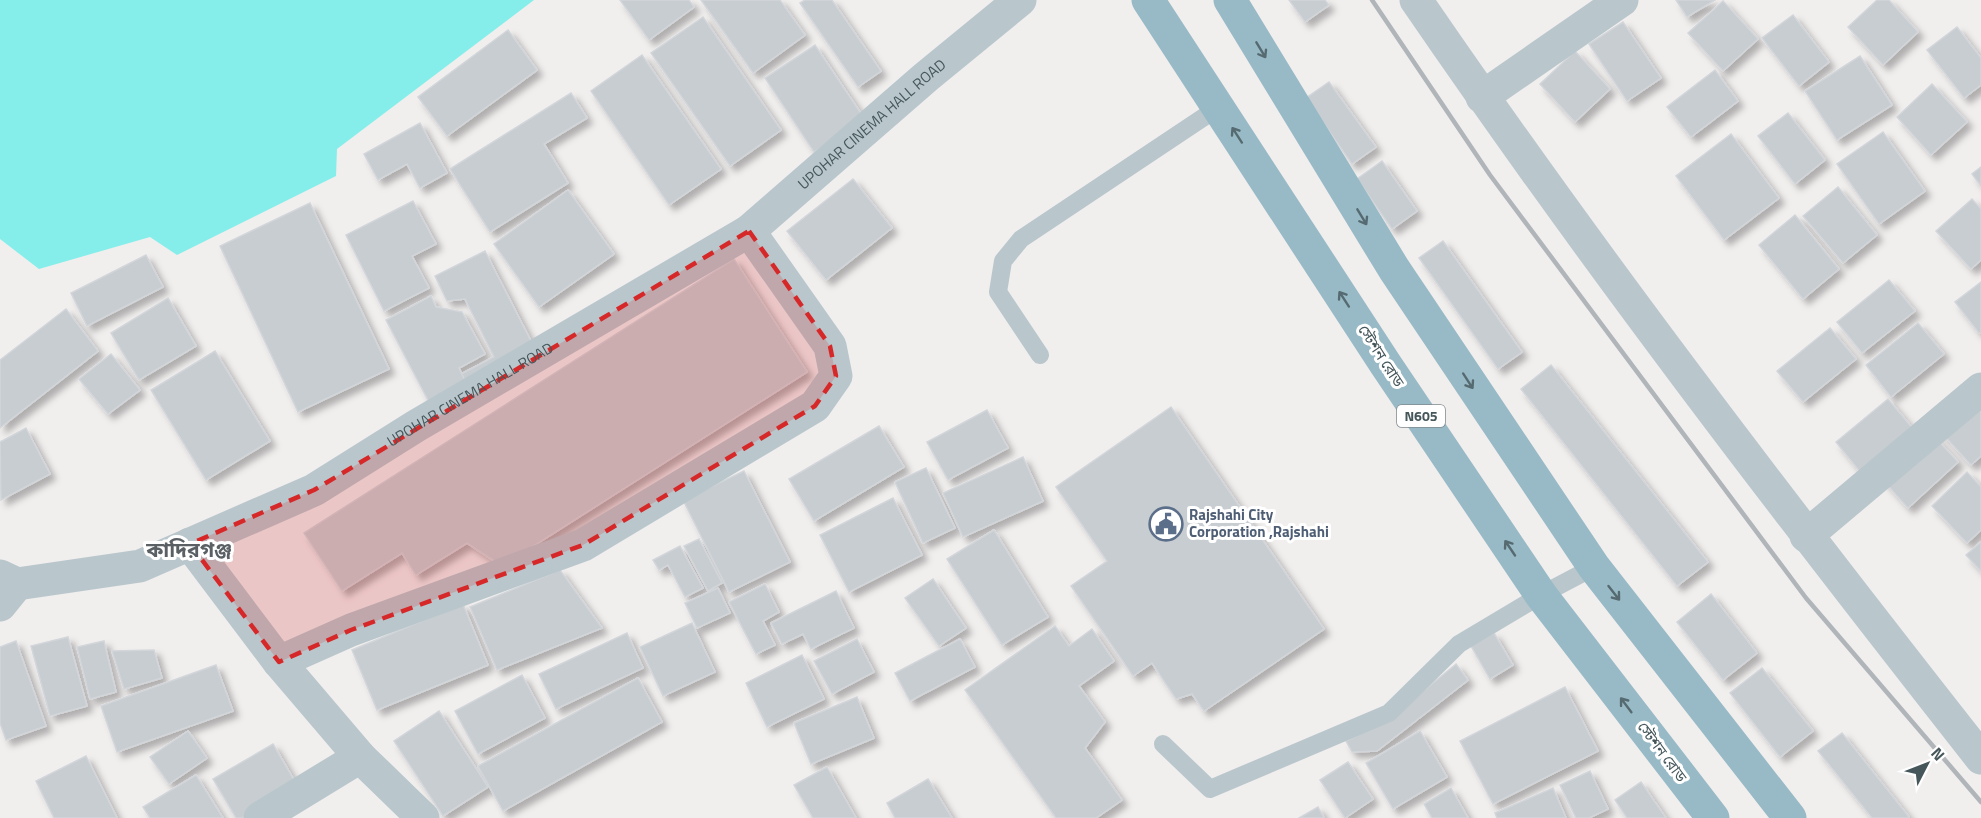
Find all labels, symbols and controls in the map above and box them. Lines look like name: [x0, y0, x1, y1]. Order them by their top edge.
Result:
one-way arrow: [1255, 41, 1267, 58]
street label: UPOHAR CINEMA HALL ROAD: [792, 53, 951, 195]
one-way arrow: [1231, 127, 1243, 144]
one-way arrow: [1357, 208, 1369, 225]
one-way arrow: [1338, 291, 1350, 307]
street label: স্টেশন রোড: [1353, 320, 1410, 392]
street label: UPOHAR CINEMA HALL ROAD: [382, 336, 557, 452]
one-way arrow: [1461, 372, 1474, 389]
road number: N605: [1397, 405, 1445, 427]
place label: Rajshahi City Corporation ,Rajshahi: [1189, 503, 1329, 543]
public building icon: Rajshahi City Corporation ,Rajshahi: [1148, 506, 1184, 542]
district label: কাদিরগঞ্জ: [145, 533, 232, 565]
one-way arrow: [1504, 541, 1516, 557]
one-way arrow: [1608, 585, 1621, 601]
one-way arrow: [1620, 697, 1633, 713]
street label: স্টেশন রোড: [1632, 717, 1693, 787]
north arrow: [1897, 734, 1957, 794]
text: N: [1926, 742, 1951, 766]

